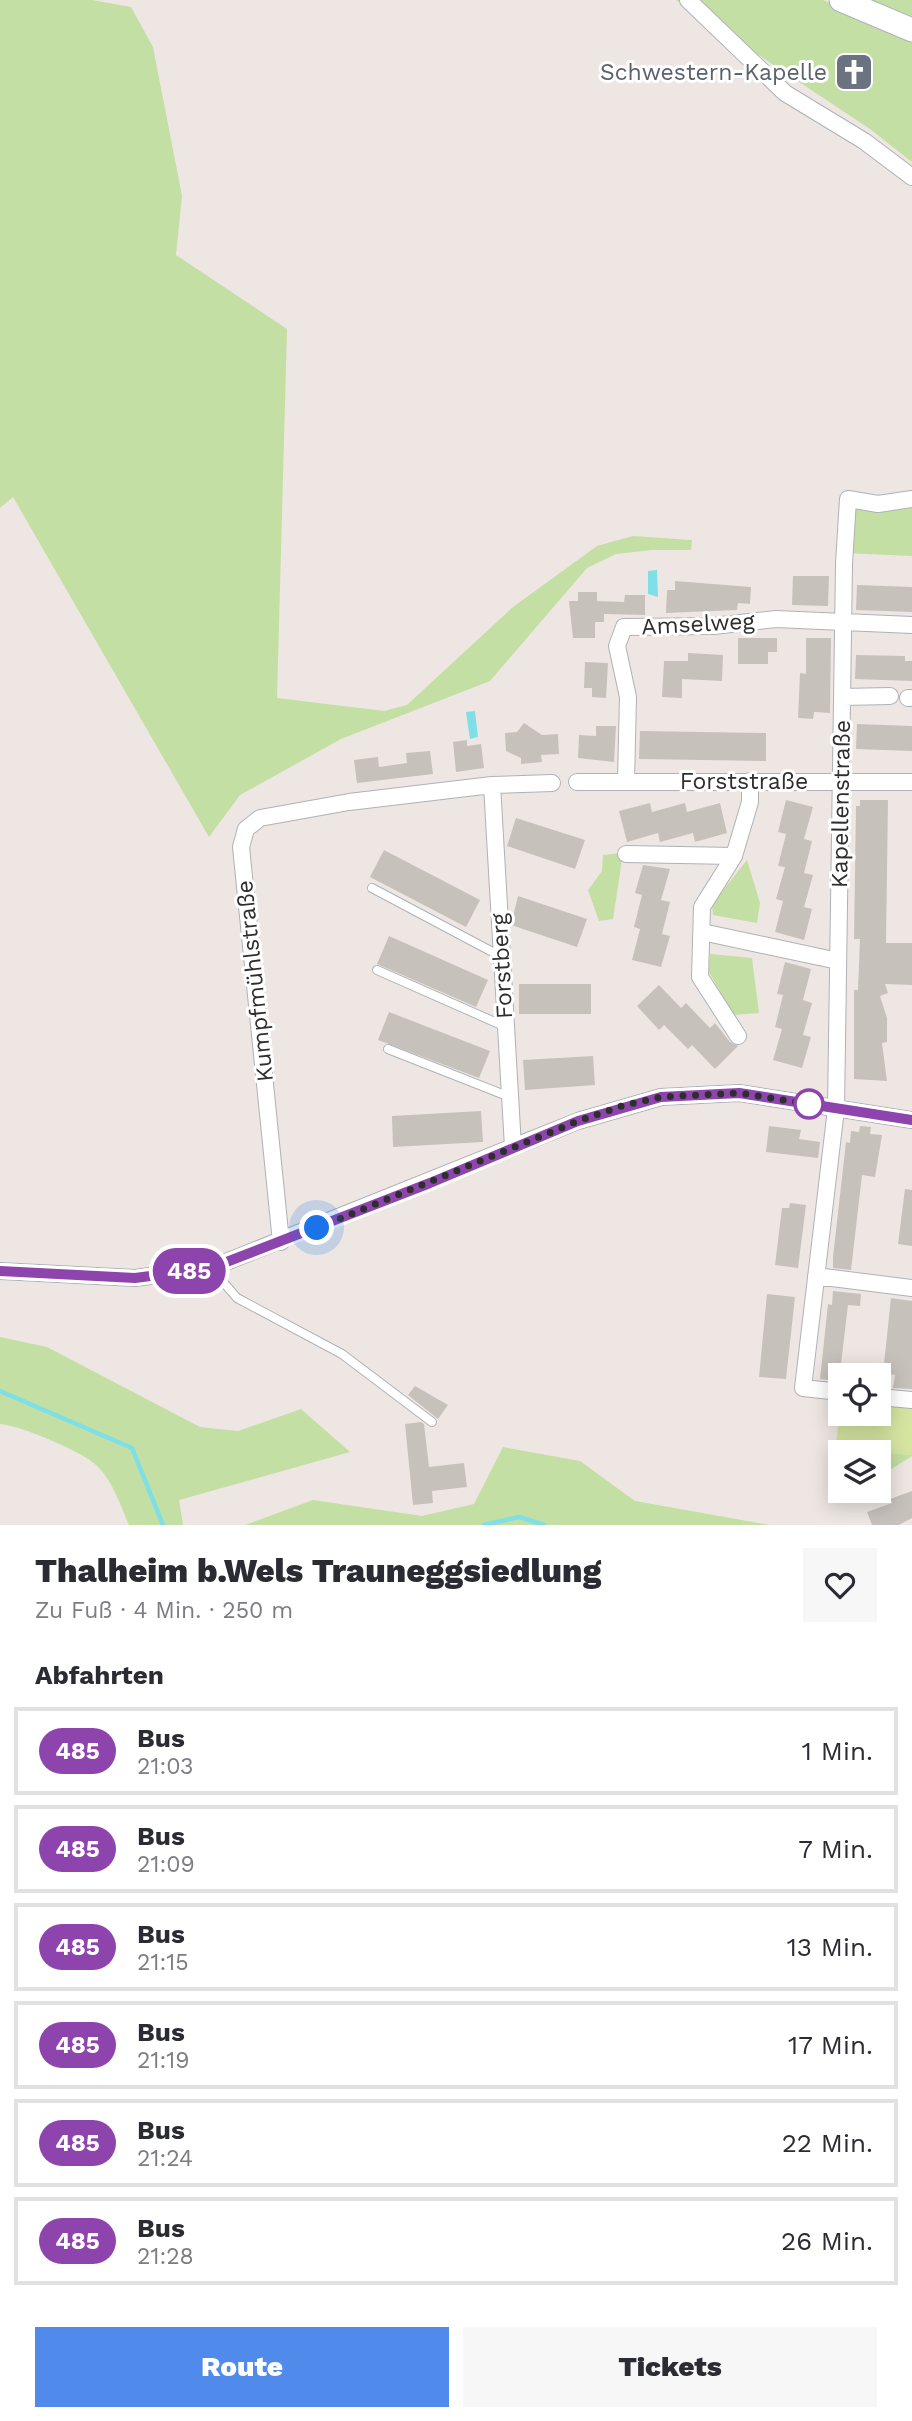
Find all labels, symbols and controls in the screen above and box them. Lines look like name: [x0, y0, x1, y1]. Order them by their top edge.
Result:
church icon: Schwestern-Kapelle: [833, 51, 875, 93]
place label: Schwestern-Kapelle: [600, 59, 827, 86]
street label: Amselweg: [641, 608, 756, 640]
street label: Kapellenstraße: [826, 720, 856, 888]
street label: Forststraße: [680, 768, 808, 795]
street label: Kumpfmühlstraße: [231, 879, 279, 1083]
street label: Forstberg: [486, 912, 518, 1020]
unlabelled marker: [794, 1089, 824, 1119]
your location: [299, 1210, 334, 1245]
line badge: 485: [149, 1248, 229, 1294]
text: 485: [167, 1257, 211, 1285]
map controls: [828, 1363, 891, 1503]
button: locate: [828, 1363, 891, 1426]
button: layers: [828, 1440, 891, 1503]
button: heart: [803, 1548, 877, 1622]
text: Thalheim b.Wels Trauneggsiedlung: [35, 1551, 601, 1590]
text: Zu Fuß · 4 Min. · 250 m: [35, 1597, 293, 1624]
text: Abfahrten: [35, 1660, 164, 1690]
text: Bus: [137, 1723, 185, 1753]
text: 1 Min.: [802, 1736, 873, 1766]
text: 485: [55, 1737, 100, 1765]
text: 21:03: [137, 1753, 193, 1780]
text: Bus: [137, 1821, 185, 1851]
text: 7 Min.: [798, 1834, 873, 1864]
text: 485: [55, 1835, 100, 1863]
text: 21:09: [137, 1851, 195, 1878]
text: Bus: [137, 1919, 185, 1949]
text: 13 Min.: [787, 1932, 873, 1962]
text: 485: [55, 1933, 100, 1961]
text: 21:15: [137, 1949, 189, 1976]
text: Bus: [137, 2017, 185, 2047]
text: 17 Min.: [788, 2030, 873, 2060]
text: 485: [55, 2031, 100, 2059]
text: 21:19: [137, 2047, 189, 2074]
text: Bus: [137, 2115, 185, 2145]
text: 22 Min.: [782, 2128, 873, 2158]
text: 485: [55, 2129, 100, 2157]
text: 21:24: [137, 2145, 193, 2172]
text: Bus: [137, 2213, 185, 2243]
text: 26 Min.: [781, 2226, 873, 2256]
text: 485: [55, 2227, 100, 2255]
text: 21:28: [137, 2243, 194, 2270]
button: Route: [35, 2327, 449, 2407]
button: Tickets: [463, 2327, 877, 2407]

